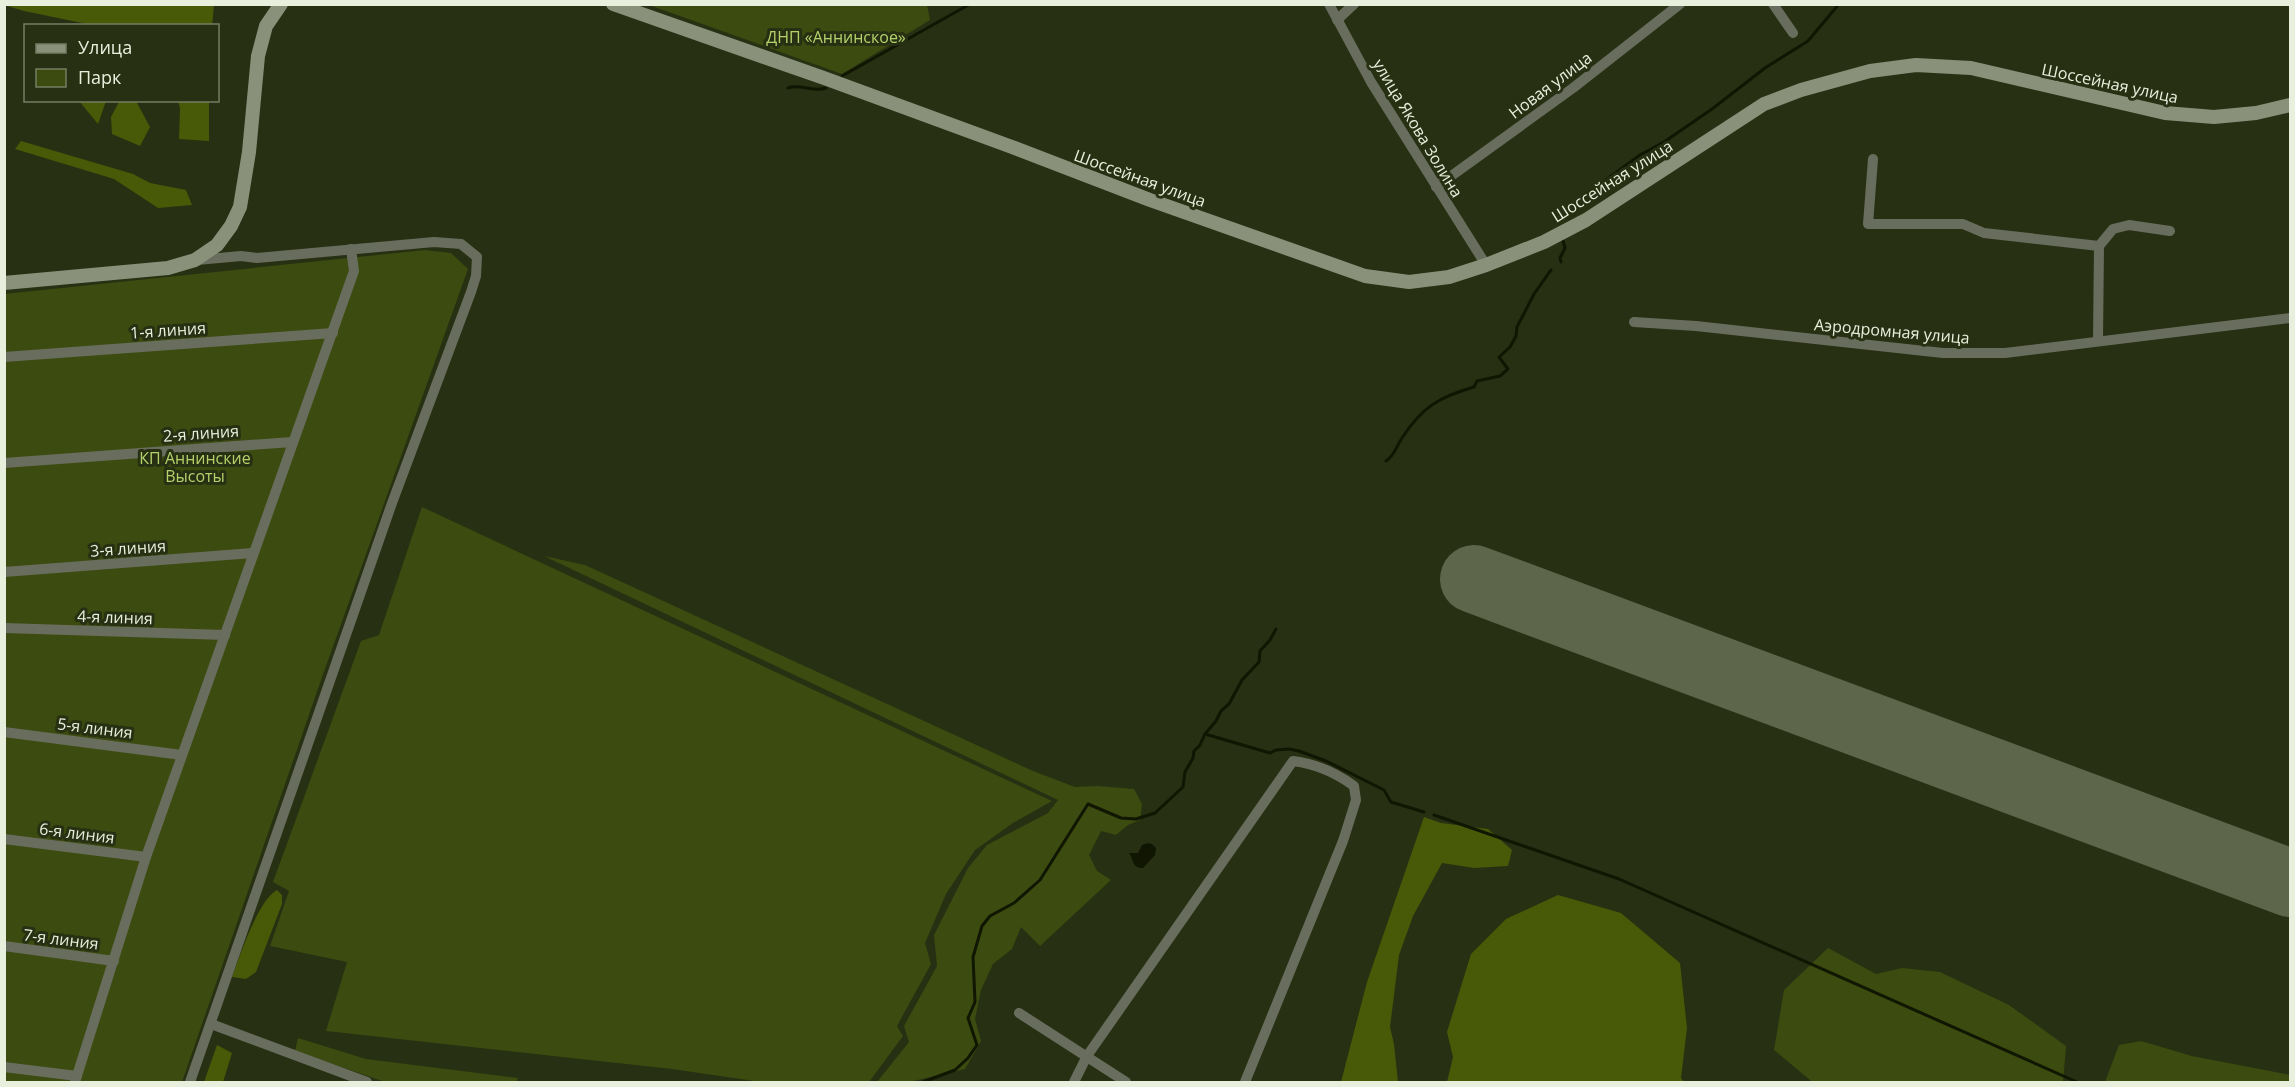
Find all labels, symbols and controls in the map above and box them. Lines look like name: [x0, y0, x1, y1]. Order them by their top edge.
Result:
legend: [24, 24, 219, 102]
park label: ДНП «Аннинское»: [766, 26, 906, 48]
text: Улица: [78, 35, 132, 59]
street label: Новая улица: [1504, 46, 1596, 124]
street label: улица Якова Золина: [1368, 55, 1468, 201]
street label: Шоссейная улица: [2040, 58, 2180, 108]
text: Парк: [78, 65, 122, 89]
street label: Шоссейная улица: [1547, 135, 1677, 227]
street label: Шоссейная улица: [1071, 144, 1209, 212]
street label: Аэродромная улица: [1813, 313, 1971, 349]
street label: 1-я линия: [129, 316, 207, 344]
street label: 2-я линия: [162, 419, 240, 447]
park label: КП Аннинские Высоты: [139, 447, 251, 487]
street label: 3-я линия: [89, 534, 167, 562]
street label: 4-я линия: [77, 605, 153, 629]
street label: 5-я линия: [56, 712, 134, 744]
street label: 6-я линия: [38, 817, 116, 849]
street label: 7-я линия: [22, 923, 100, 955]

